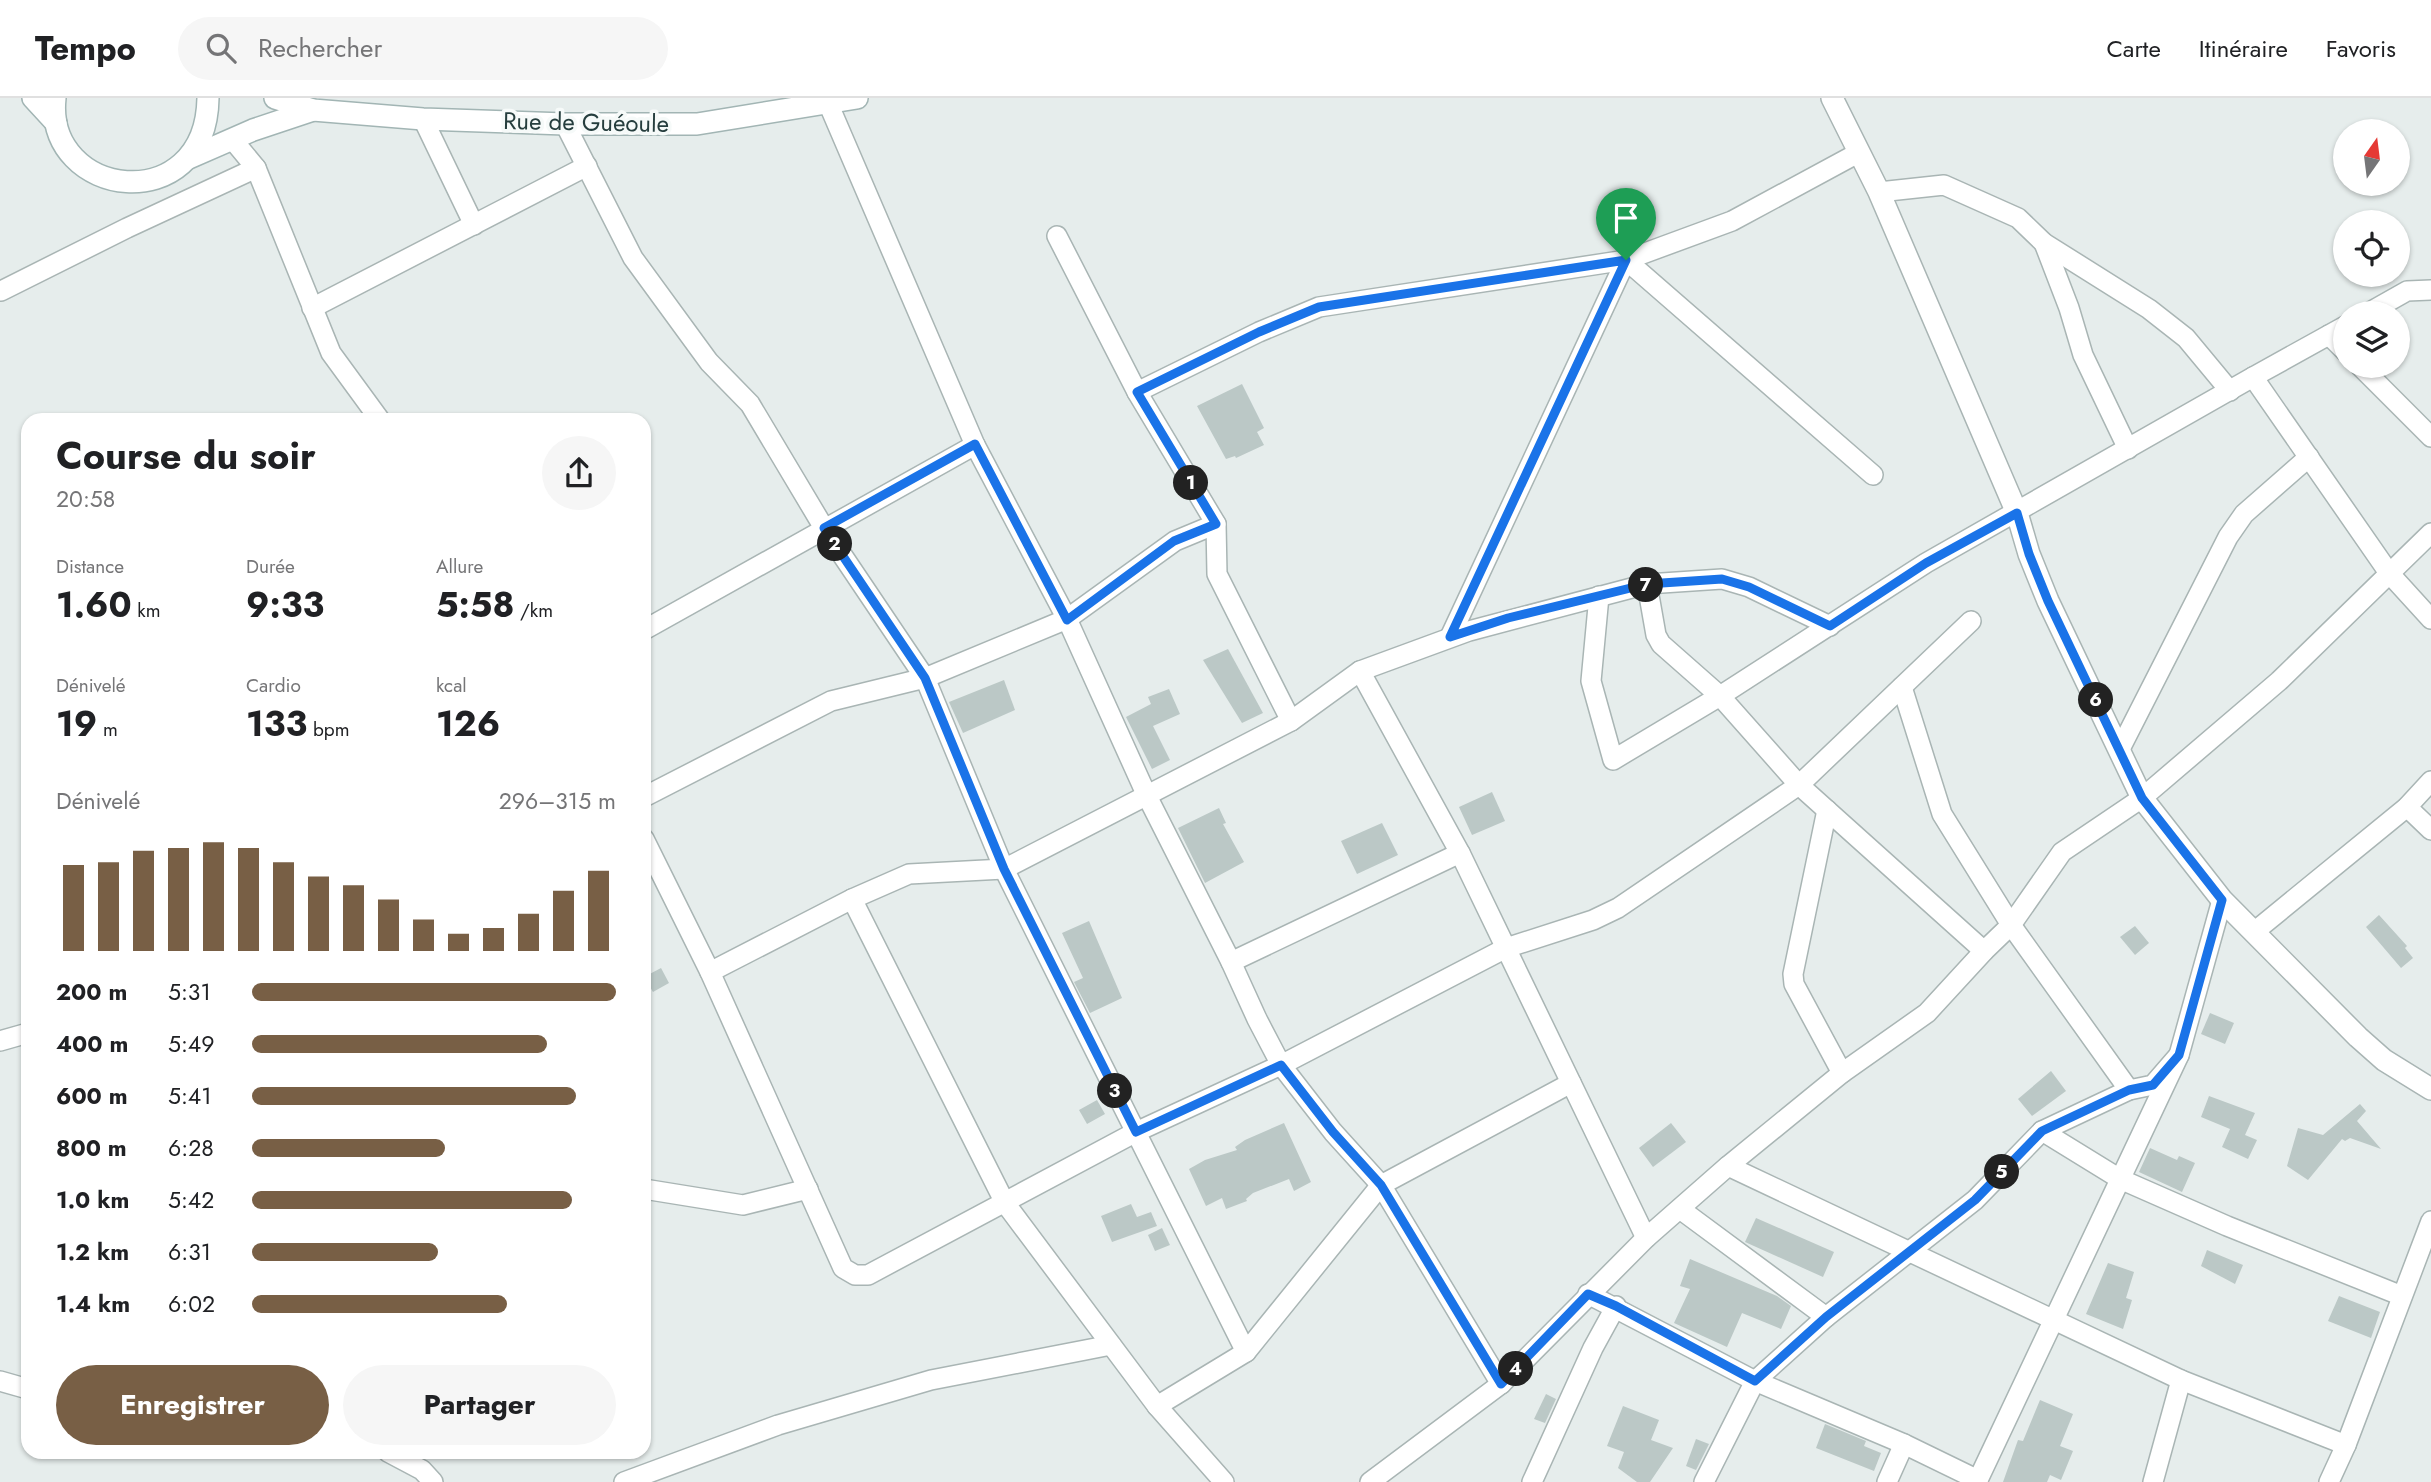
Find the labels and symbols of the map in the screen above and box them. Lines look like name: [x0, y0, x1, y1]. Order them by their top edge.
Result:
street label: Rue de Guéoule: [503, 103, 669, 141]
north arrow: [2333, 119, 2410, 196]
pin: [1596, 188, 1656, 260]
pin: 1: [1174, 466, 1208, 500]
pin: 2: [818, 526, 852, 562]
pin: 7: [1628, 568, 1664, 602]
pin: 6: [2078, 682, 2114, 718]
pin: 3: [1098, 1074, 1132, 1108]
pin: 5: [1984, 1154, 2020, 1190]
pin: 4: [1498, 1352, 1534, 1386]

